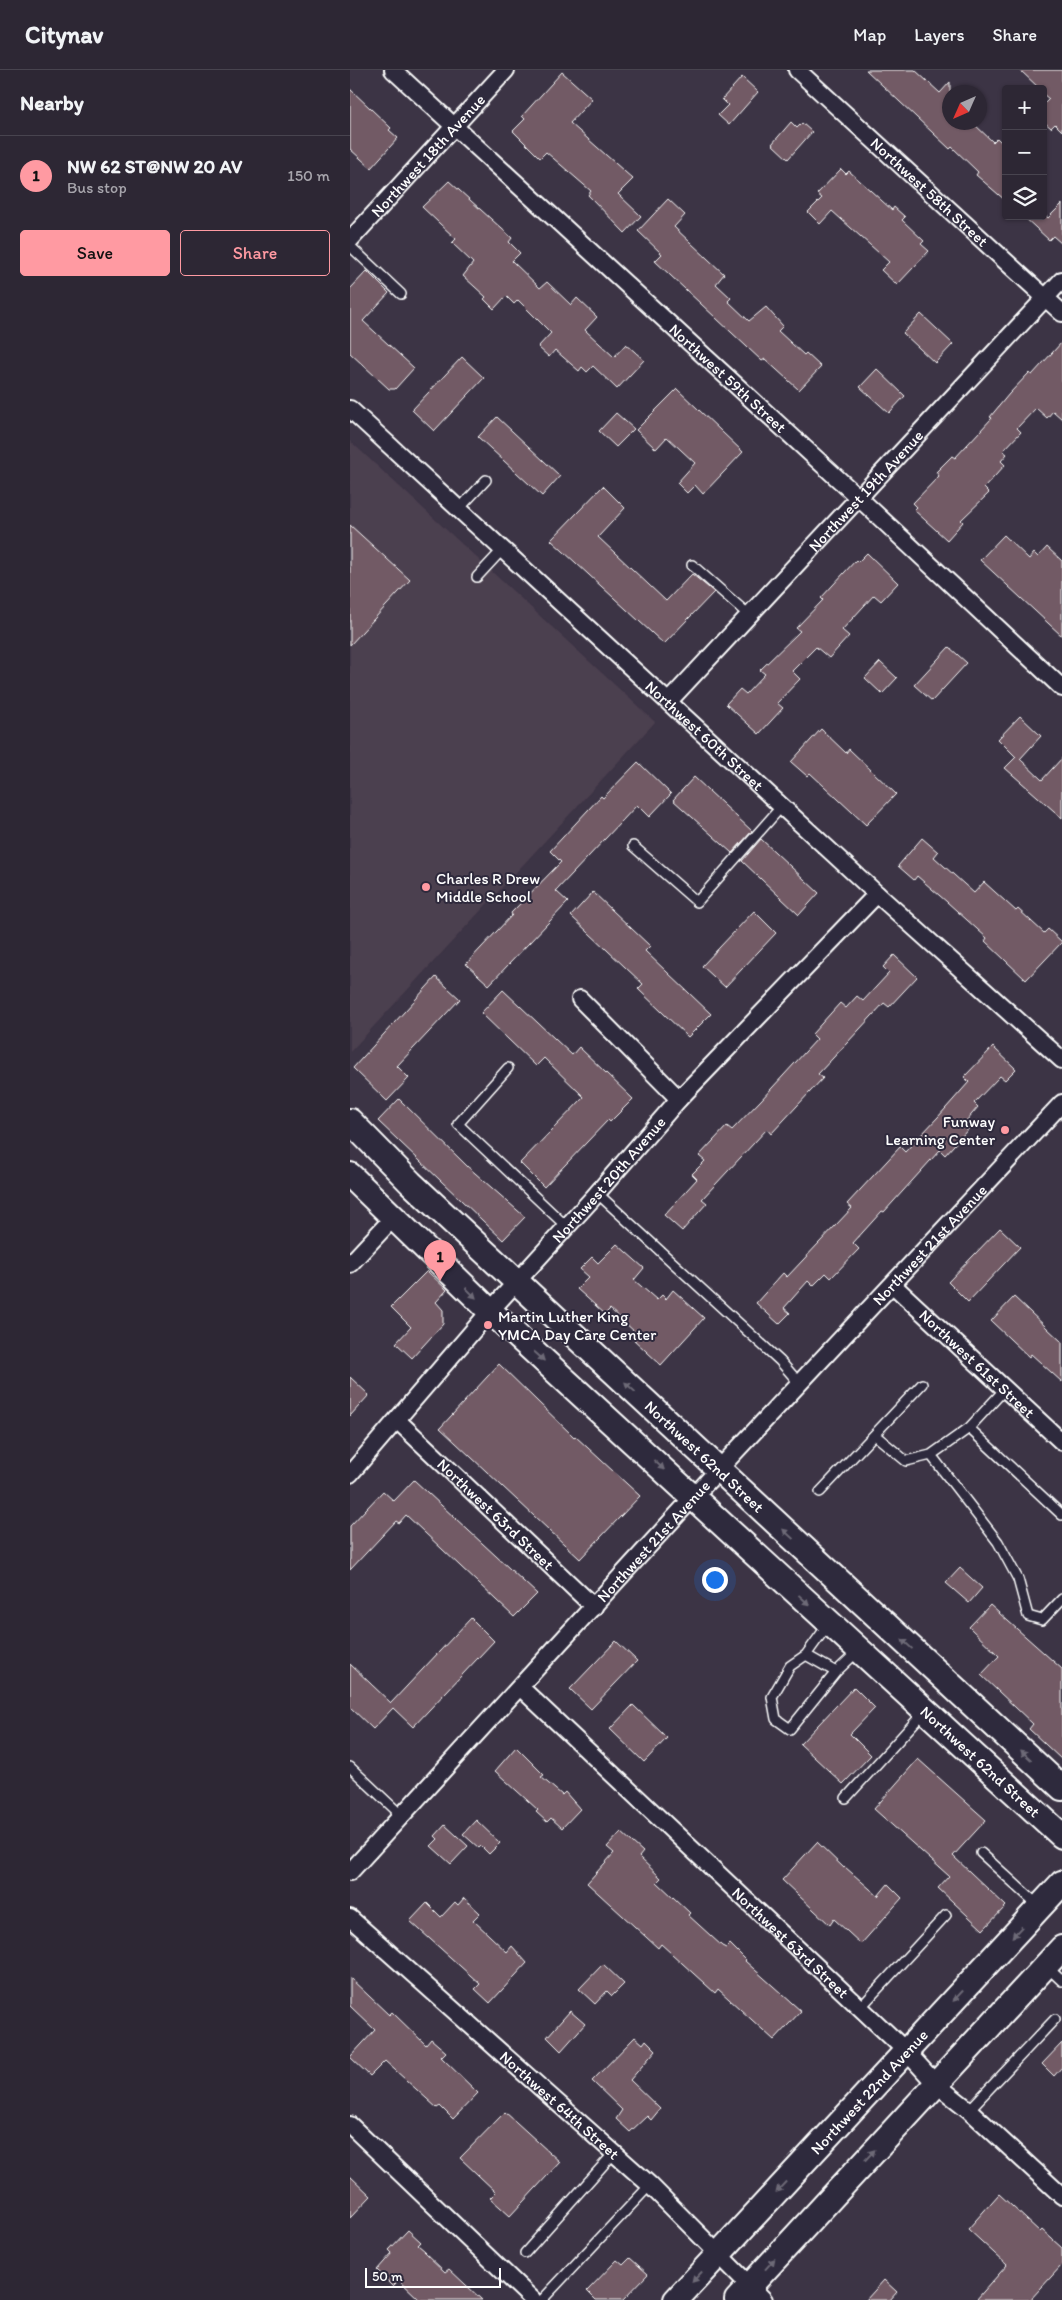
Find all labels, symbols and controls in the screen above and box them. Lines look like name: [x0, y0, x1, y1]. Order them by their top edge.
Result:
text: Citynav: [25, 20, 103, 49]
text: Map: [853, 24, 886, 46]
text: Layers: [914, 24, 964, 46]
text: Share: [992, 24, 1037, 46]
north arrow: [942, 85, 987, 130]
map controls: [1002, 85, 1047, 220]
button: +: [1002, 85, 1047, 130]
text: Nearby: [20, 90, 84, 115]
street label: Northwest 18th Avenue: [367, 90, 489, 221]
button: −: [1002, 130, 1047, 175]
street label: Northwest 58th Street: [867, 133, 992, 250]
text: NW 62 ST@NW 20 AV: [67, 155, 242, 178]
text: 1: [32, 166, 40, 185]
text: 150 m: [287, 166, 330, 185]
button: layers: [1002, 175, 1047, 220]
text: Bus stop: [67, 178, 127, 197]
button: Save: [20, 230, 170, 276]
button: Share: [180, 230, 330, 276]
street label: Northwest 59th Street: [666, 319, 791, 436]
street label: Northwest 19th Avenue: [804, 425, 927, 555]
street label: Northwest 60th Street: [642, 676, 768, 795]
place label: Charles R Drew Middle School: [436, 869, 540, 906]
marker: Charles R Drew Middle School: [420, 881, 432, 893]
street label: Northwest 20th Avenue: [548, 1112, 669, 1246]
place label: Funway Learning Center: [885, 1112, 996, 1149]
marker: Funway Learning Center: [999, 1124, 1011, 1136]
street label: Northwest 21st Avenue: [868, 1180, 991, 1309]
pin: 1: [424, 1240, 456, 1281]
one-way arrow: [465, 1287, 477, 1299]
street label: Northwest 61st Street: [916, 1305, 1039, 1421]
place label: Martin Luther King YMCA Day Care Center: [498, 1307, 656, 1344]
marker: Martin Luther King YMCA Day Care Center: [482, 1319, 494, 1331]
one-way arrow: [533, 1350, 545, 1362]
one-way arrow: [624, 1382, 637, 1393]
street label: Northwest 62nd Street: [641, 1396, 768, 1516]
street label: Northwest 63rd Street: [434, 1454, 558, 1574]
one-way arrow: [653, 1459, 665, 1471]
street label: Northwest 21st Avenue: [593, 1476, 714, 1606]
one-way arrow: [782, 1528, 794, 1540]
your location: [702, 1567, 728, 1593]
one-way arrow: [798, 1594, 810, 1606]
one-way arrow: [902, 1638, 914, 1650]
street label: Northwest 62nd Street: [917, 1702, 1044, 1821]
one-way arrow: [1021, 1749, 1033, 1761]
street label: Northwest 63rd Street: [728, 1883, 853, 2002]
one-way arrow: [1011, 1925, 1023, 1937]
one-way arrow: [952, 1989, 964, 2001]
street label: Northwest 22nd Avenue: [806, 2025, 932, 2158]
street label: Northwest 64th Street: [496, 2047, 624, 2163]
one-way arrow: [864, 2149, 876, 2161]
one-way arrow: [775, 2180, 787, 2192]
one-way arrow: [764, 2259, 776, 2271]
scale bar: [365, 2265, 501, 2288]
text: 50 m: [372, 2268, 403, 2285]
one-way arrow: [691, 2271, 703, 2283]

